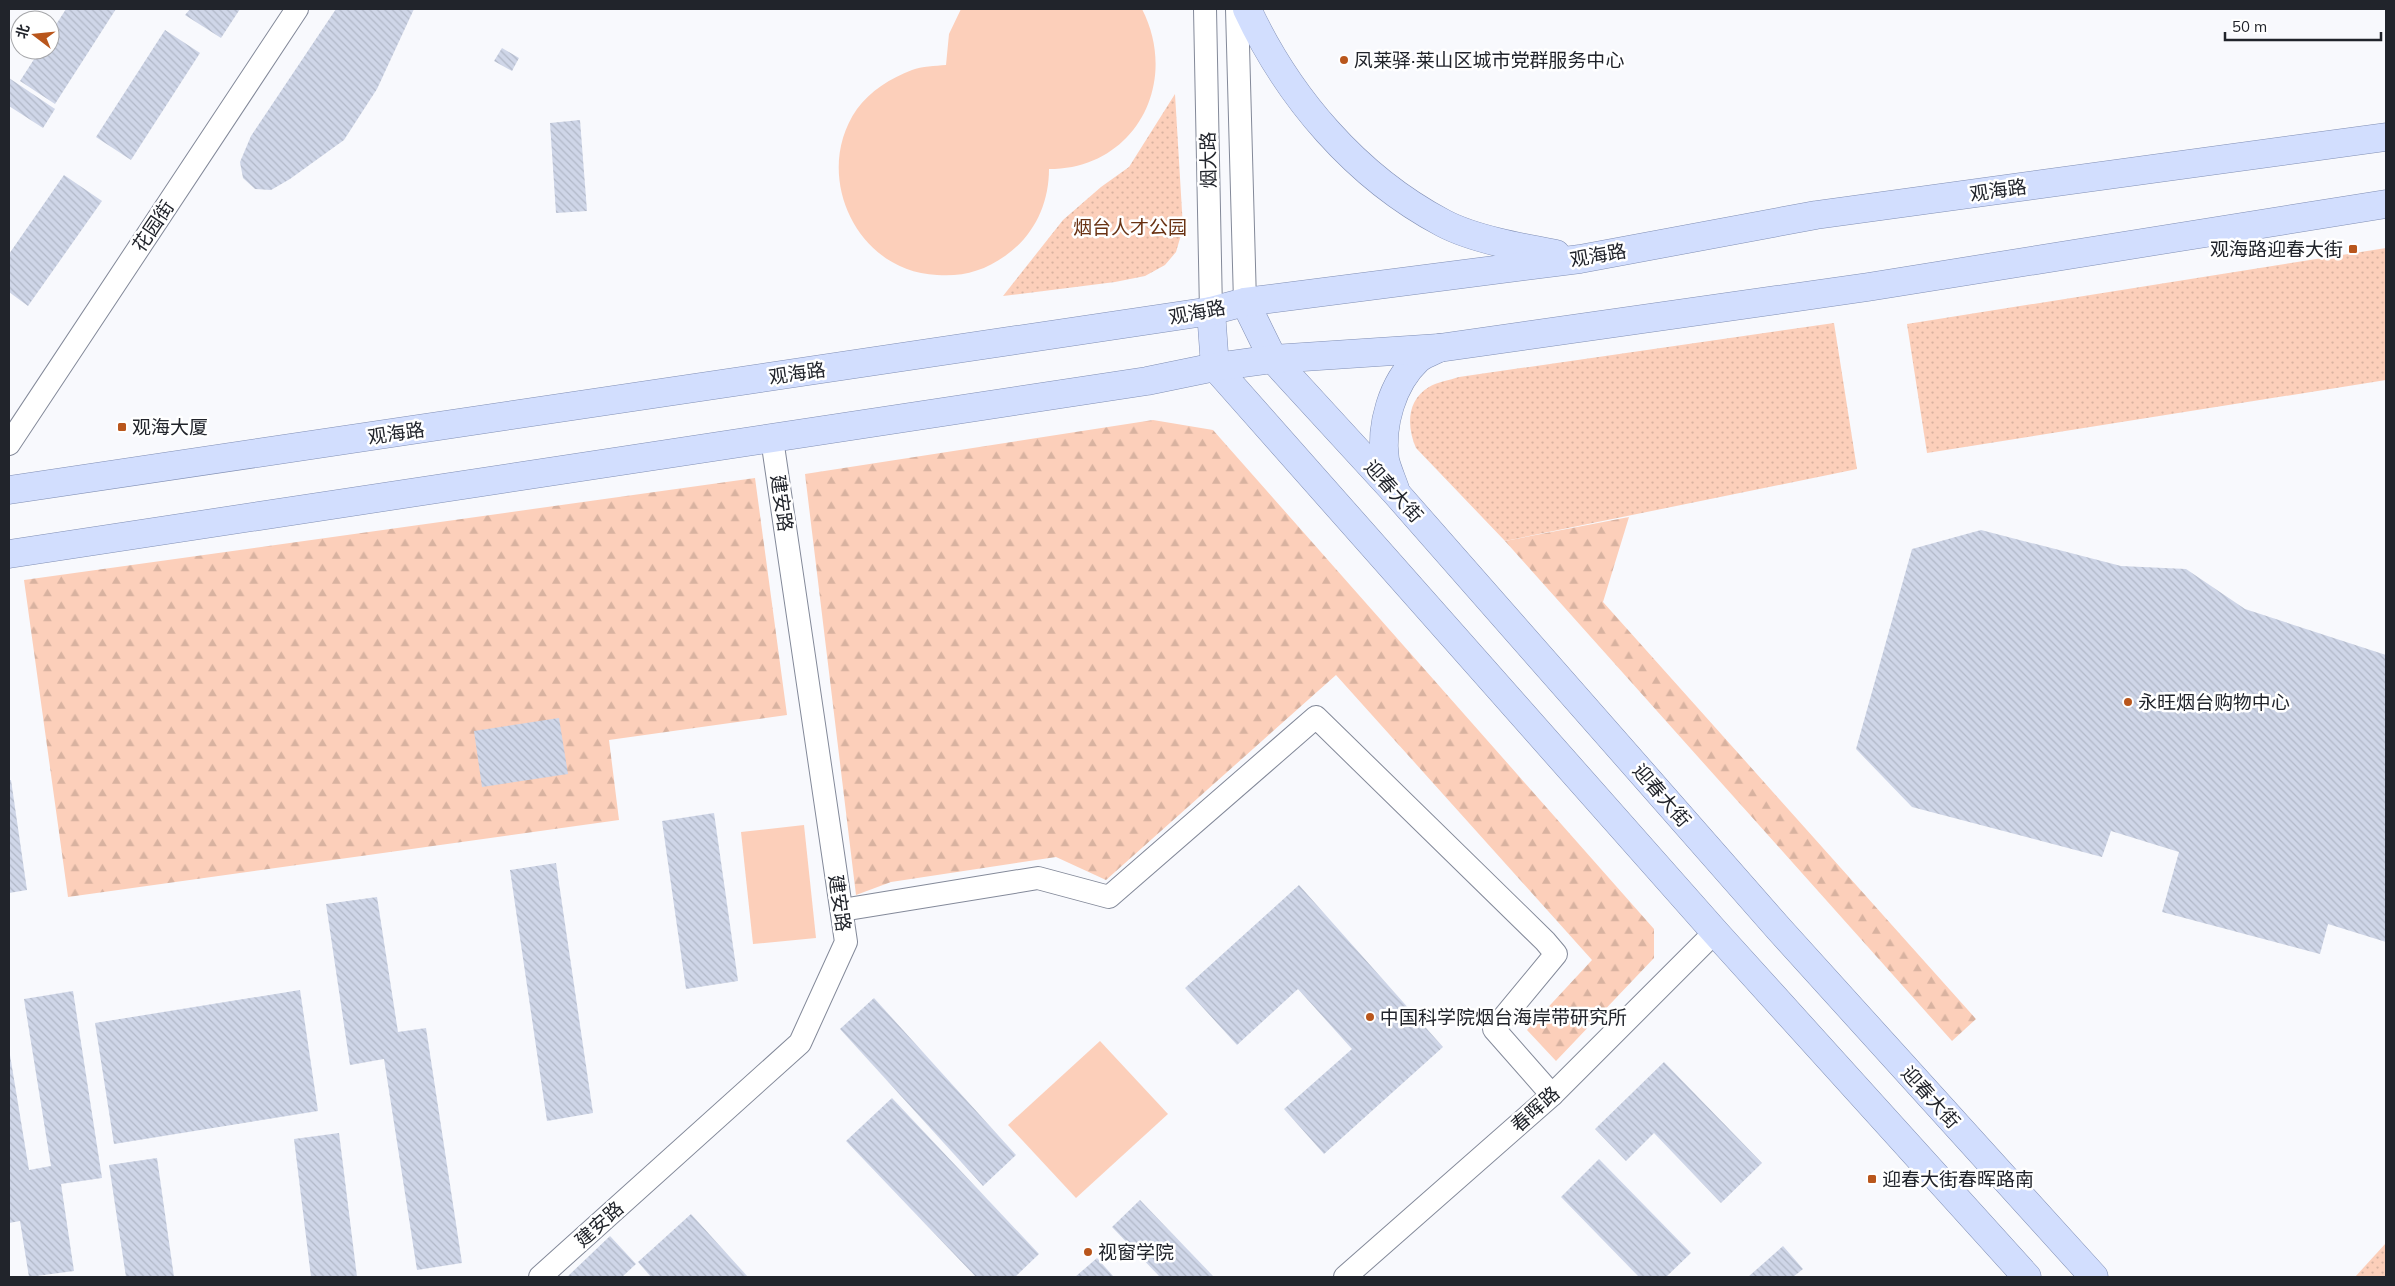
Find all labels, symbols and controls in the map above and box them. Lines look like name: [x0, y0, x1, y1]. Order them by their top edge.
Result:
north arrow: [10, 10, 60, 60]
scale bar: [2225, 10, 2381, 42]
text: 50 m: [2232, 17, 2267, 36]
text: 北: [12, 22, 33, 41]
place label: 凤莱驿·莱山区城市党群服务中心: [1354, 48, 1624, 72]
marker: 凤莱驿·莱山区城市党群服务中心: [1338, 54, 1350, 66]
street label: 烟大路: [1196, 131, 1220, 189]
street label: 观海路: [1968, 174, 2028, 206]
street label: 花园街: [127, 196, 179, 256]
park label: 烟台人才公园: [1073, 215, 1187, 239]
place label: 观海路迎春大街: [2210, 237, 2343, 261]
street label: 观海路: [1568, 238, 1628, 272]
marker: 观海路迎春大街: [2347, 243, 2359, 255]
street label: 观海路: [1167, 295, 1227, 329]
street label: 观海路: [767, 357, 827, 389]
place label: 观海大厦: [132, 415, 208, 439]
street label: 观海路: [366, 417, 426, 449]
marker: 观海大厦: [116, 421, 128, 433]
street label: 迎春大街: [1360, 455, 1428, 527]
street label: 建安路: [766, 473, 798, 533]
place label: 永旺烟台购物中心: [2138, 690, 2290, 714]
marker: 永旺烟台购物中心: [2122, 696, 2134, 708]
street label: 迎春大街: [1628, 758, 1696, 832]
street label: 建安路: [824, 873, 856, 933]
place label: 中国科学院烟台海岸带研究所: [1380, 1005, 1627, 1029]
marker: 中国科学院烟台海岸带研究所: [1364, 1011, 1376, 1023]
street label: 迎春大街: [1897, 1061, 1965, 1133]
street label: 春晖路: [1506, 1081, 1564, 1137]
place label: 迎春大街春晖路南: [1882, 1167, 2034, 1191]
marker: 迎春大街春晖路南: [1866, 1173, 1878, 1185]
street label: 建安路: [570, 1196, 628, 1252]
place label: 视窗学院: [1098, 1240, 1174, 1264]
marker: 视窗学院: [1082, 1246, 1094, 1258]

